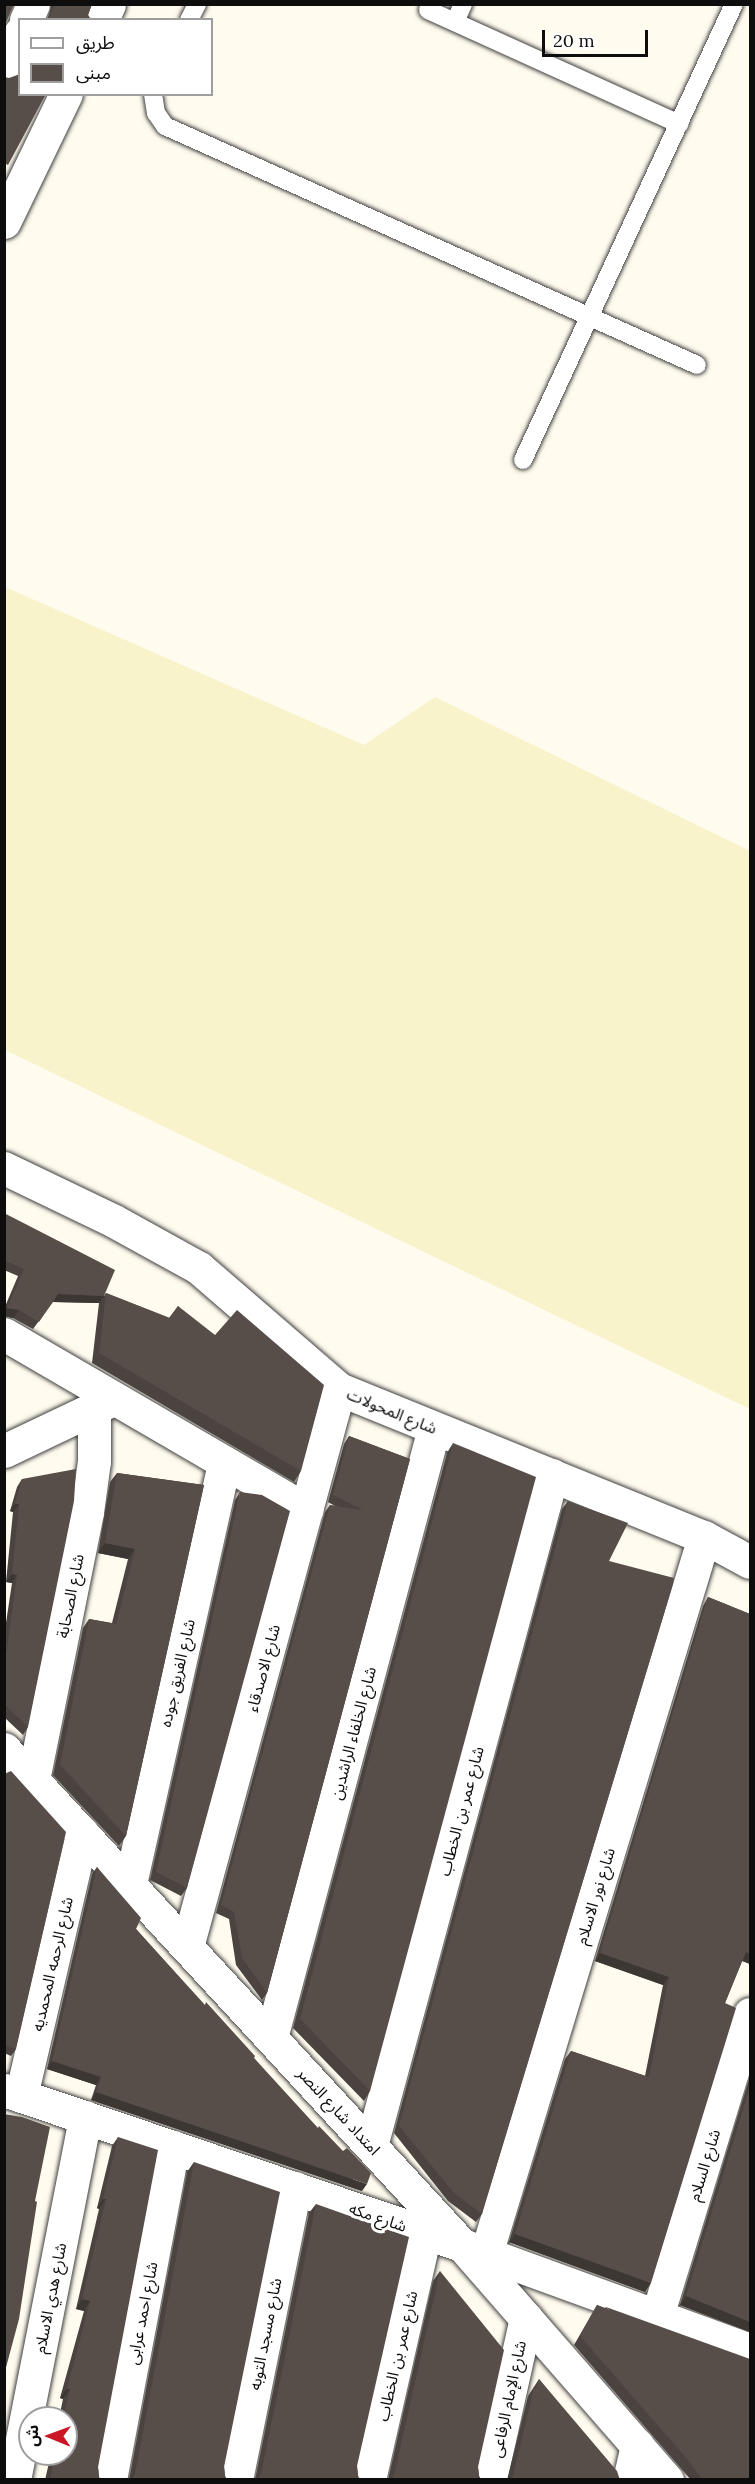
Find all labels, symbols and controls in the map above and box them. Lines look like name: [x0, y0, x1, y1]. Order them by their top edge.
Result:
legend: [18, 18, 213, 96]
scale bar: [545, 18, 652, 56]
text: 20 m: [553, 29, 595, 52]
text: طريق: [76, 31, 115, 54]
text: مبنى: [76, 61, 111, 84]
street label: شارع المحولات: [344, 1384, 440, 1438]
street label: شارع الصحابة: [52, 1552, 88, 1640]
street label: شارع الفريق جوده: [155, 1617, 199, 1729]
street label: شارع الاصدقاء: [242, 1622, 284, 1714]
street label: شارع الخلفاء الراشدين: [326, 1664, 380, 1802]
street label: شارع عمر بن الخطاب: [434, 1744, 488, 1878]
street label: شارع نور الاسلام: [571, 1845, 619, 1947]
street label: شارع الرحمه المحمديه: [27, 1895, 77, 2033]
street label: امتداد شارع النصر: [294, 2063, 384, 2159]
street label: شارع السلام: [684, 2127, 724, 2203]
street label: شارع مكه: [347, 2198, 409, 2236]
street label: شارع هدي الاسلام: [30, 2241, 70, 2355]
street label: شارع احمد عرابى: [123, 2260, 161, 2366]
street label: شارع مسجد التوبه: [245, 2276, 285, 2392]
street label: شارع عمر بن الخطاب: [373, 2289, 421, 2423]
street label: شارع الإمام الرفاعى: [486, 2339, 530, 2459]
north arrow: [18, 2406, 78, 2466]
text: ش: [22, 2425, 42, 2447]

